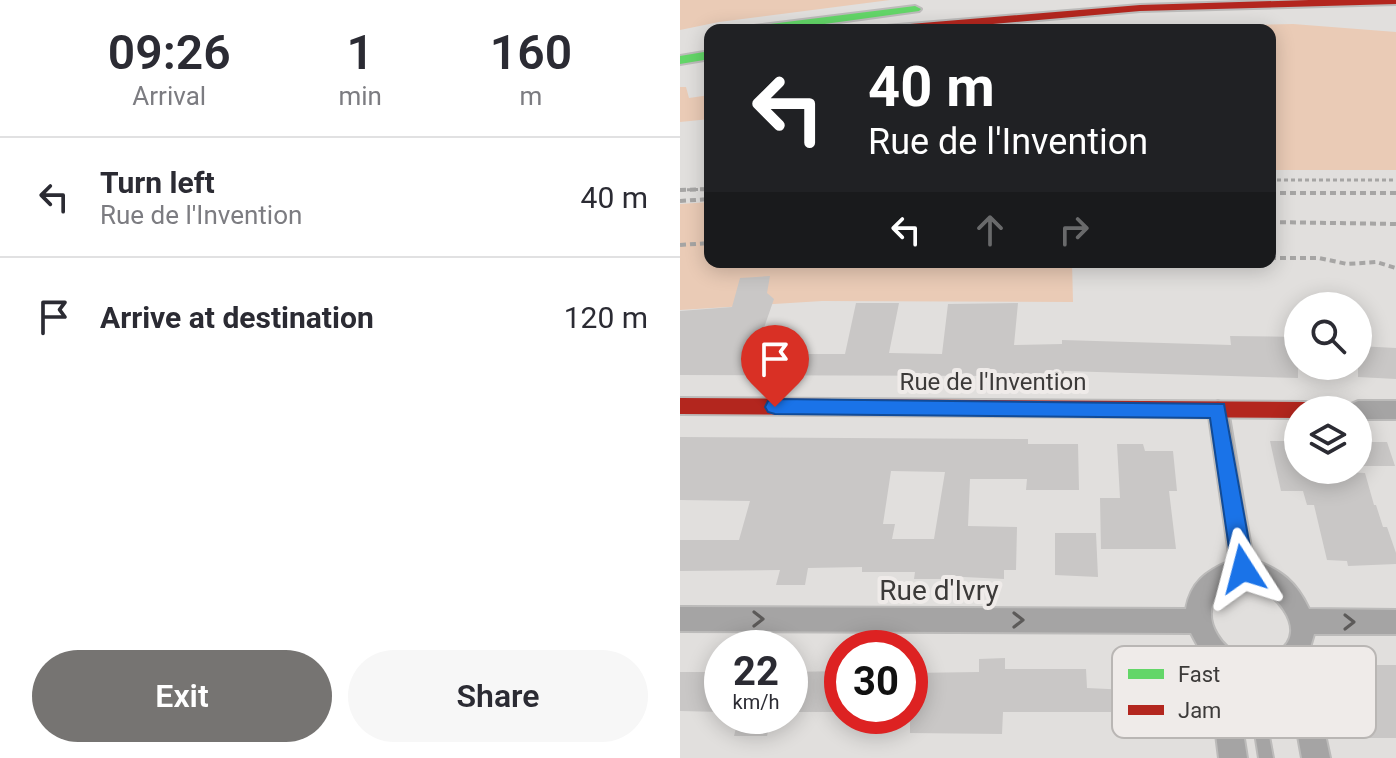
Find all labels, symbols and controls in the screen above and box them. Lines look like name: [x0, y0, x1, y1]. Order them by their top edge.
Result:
text: 09:26: [108, 24, 231, 81]
text: 1: [347, 24, 374, 81]
text: 160: [490, 24, 572, 81]
text: 40 m: [868, 54, 995, 120]
icon: left: [736, 56, 840, 160]
text: Arrival: [132, 81, 206, 111]
text: min: [338, 81, 382, 111]
text: m: [520, 81, 542, 111]
text: Rue de l'Invention: [868, 121, 1148, 163]
text: Turn left: [100, 165, 215, 200]
icon: left: [32, 175, 76, 219]
text: 40 m: [581, 180, 648, 215]
text: Rue de l'Invention: [100, 200, 302, 230]
icon: left: [884, 208, 928, 252]
icon: ahead: [968, 208, 1012, 252]
icon: right: [1052, 208, 1096, 252]
map controls: [1284, 292, 1372, 484]
button: search: [1284, 292, 1372, 380]
icon: arrive: [32, 295, 76, 339]
text: Arrive at destination: [100, 300, 374, 335]
text: 120 m: [564, 300, 648, 335]
pin: [741, 325, 809, 407]
icon: arrive: [753, 337, 797, 381]
street label: Rue de l'Invention: [900, 368, 1086, 396]
button: layers: [1284, 396, 1372, 484]
position arrow: [1201, 527, 1285, 611]
street label: Rue d'Ivry: [879, 574, 999, 607]
one-way arrow: [752, 610, 765, 628]
one-way arrow: [1012, 611, 1025, 629]
one-way arrow: [1343, 613, 1356, 631]
speed limit sign: 30: [824, 630, 928, 734]
legend: [1112, 646, 1376, 738]
text: 22: [733, 648, 779, 695]
button: Exit: [32, 650, 332, 742]
button: Share: [348, 650, 648, 742]
text: Fast: [1178, 662, 1220, 687]
text: km/h: [733, 690, 779, 714]
text: Jam: [1178, 698, 1221, 723]

